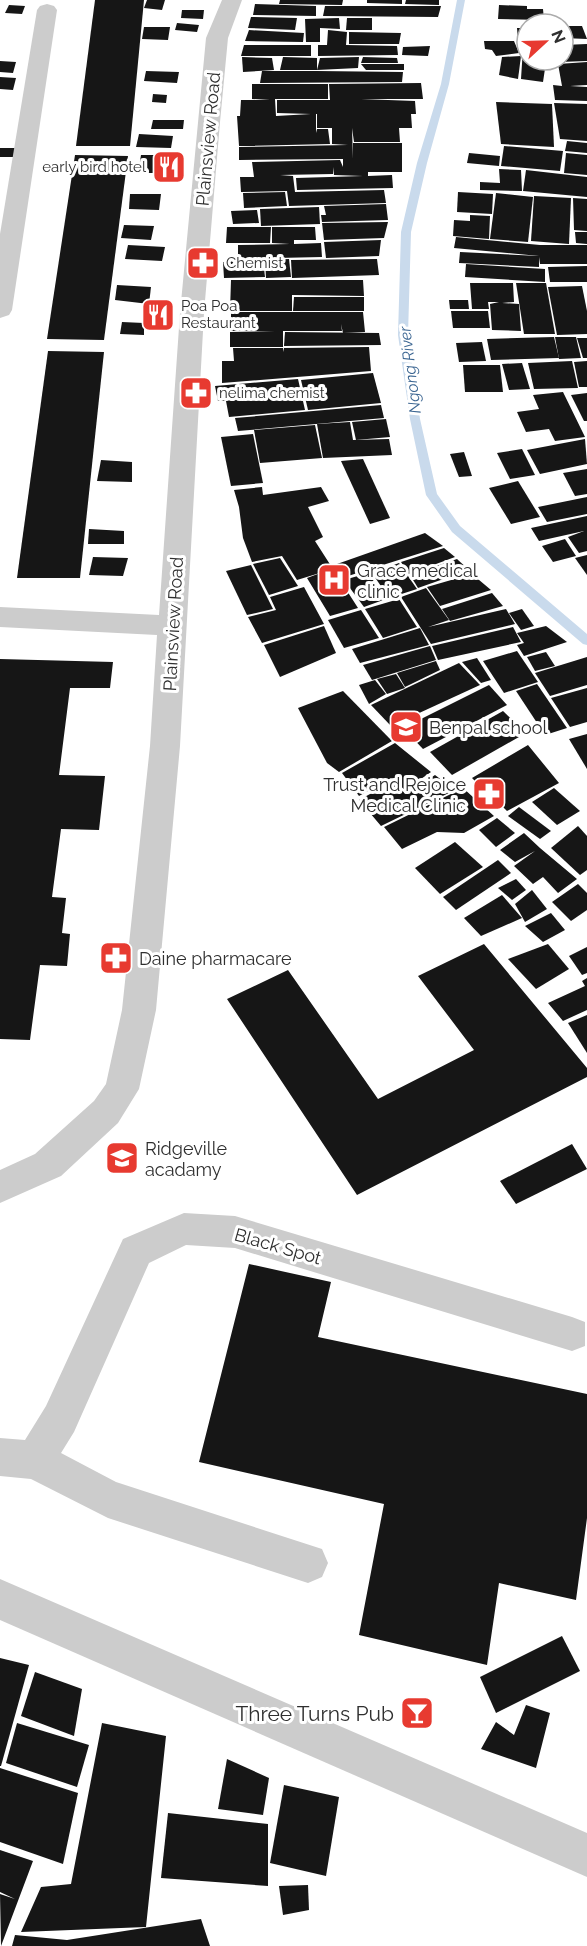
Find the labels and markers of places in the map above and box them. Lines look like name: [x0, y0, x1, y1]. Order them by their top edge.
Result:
restaurant icon: early bird hotel: [151, 149, 187, 185]
place label: early bird hotel: [42, 158, 147, 176]
pharmacy icon: Chemist: [185, 245, 221, 281]
place label: Chemist: [226, 254, 283, 272]
restaurant icon: Poa Poa Restaurant: [140, 297, 176, 333]
place label: Poa Poa Restaurant: [181, 297, 256, 332]
pharmacy icon: nelima chemist: [178, 375, 214, 411]
place label: nelima chemist: [219, 384, 325, 402]
place label: Grace medical clinic: [357, 560, 478, 602]
hospital icon: Grace medical clinic: [316, 562, 352, 598]
school or university icon: Benpal school: [388, 709, 424, 745]
place label: Benpal school: [429, 717, 547, 738]
place label: Trust and Rejoice Medical Clinic: [323, 774, 466, 816]
pharmacy icon: Trust and Rejoice Medical Clinic: [471, 776, 507, 812]
pharmacy icon: Daine pharmacare: [98, 940, 134, 976]
place label: Daine pharmacare: [139, 948, 292, 969]
place label: Ridgeville acadamy: [145, 1138, 228, 1180]
school or university icon: Ridgeville acadamy: [104, 1140, 140, 1176]
bar icon: Three Turns Pub: [399, 1695, 435, 1731]
place label: Three Turns Pub: [235, 1701, 394, 1726]

